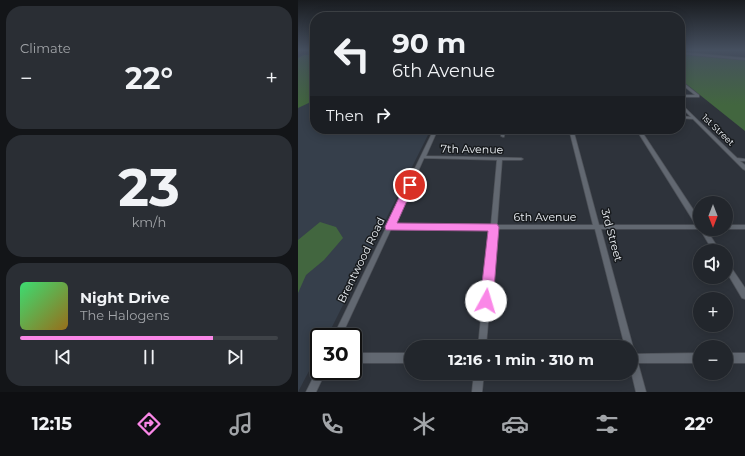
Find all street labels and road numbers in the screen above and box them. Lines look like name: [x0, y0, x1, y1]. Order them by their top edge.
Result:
street label: 1st Street: [700, 111, 737, 148]
street label: 7th Avenue: [441, 141, 504, 157]
street label: 3rd Street: [598, 207, 626, 263]
street label: 6th Avenue: [514, 210, 577, 224]
street label: Brentwood Road: [334, 215, 388, 305]

